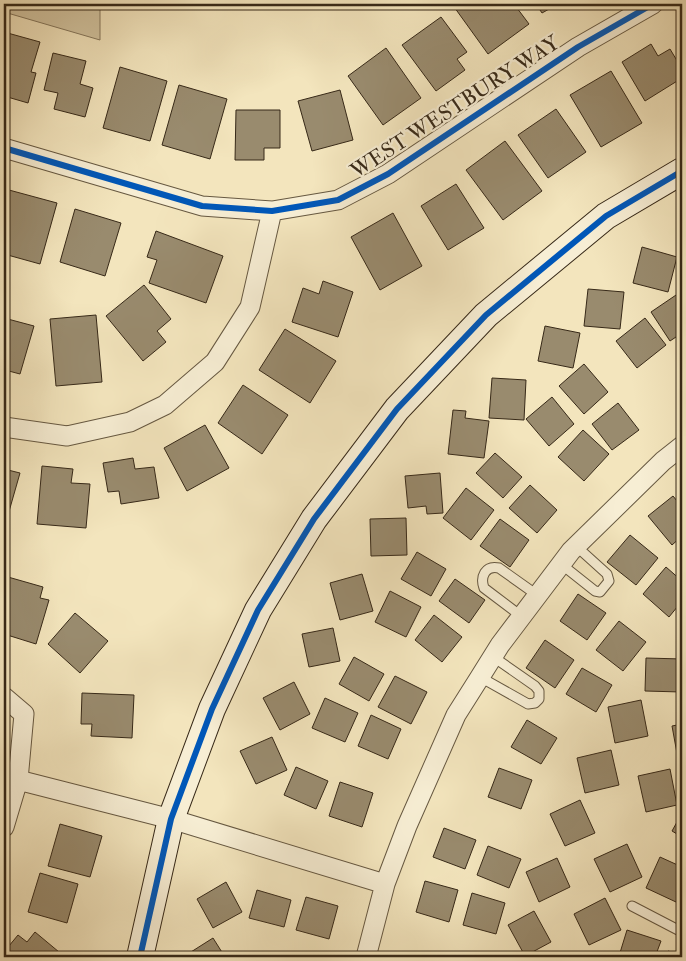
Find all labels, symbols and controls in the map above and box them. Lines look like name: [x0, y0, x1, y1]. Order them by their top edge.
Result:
street label: WEST WESTBURY WAY: [345, 29, 565, 185]

